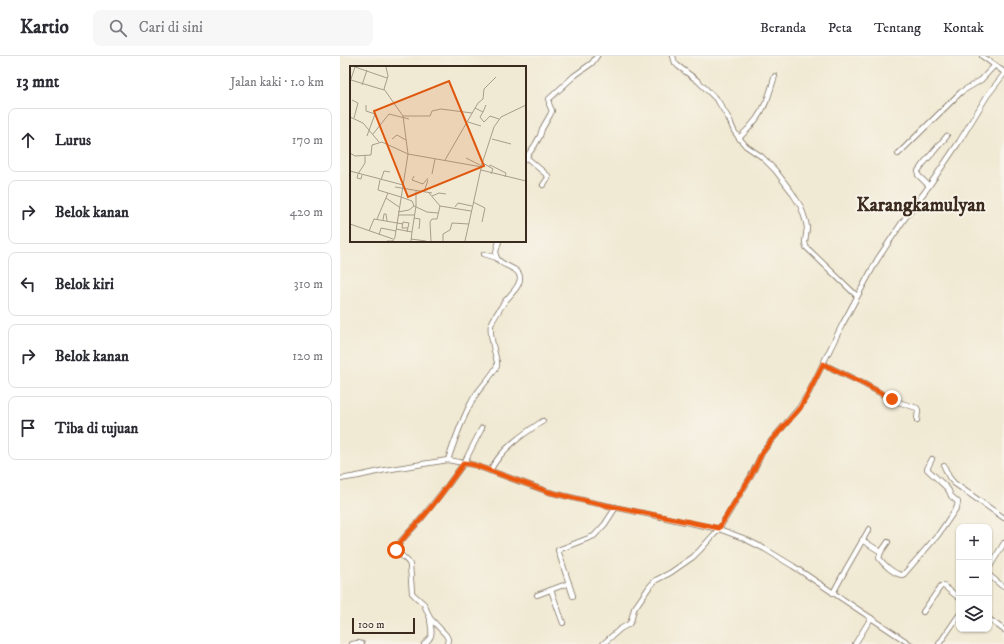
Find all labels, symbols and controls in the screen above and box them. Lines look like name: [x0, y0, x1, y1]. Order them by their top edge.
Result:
search box: [93, 10, 373, 46]
text: Kartio: [20, 16, 69, 39]
icon: search: [107, 17, 129, 39]
text: Cari di sini: [139, 18, 203, 37]
text: Beranda: [760, 19, 806, 37]
text: Peta: [828, 19, 852, 37]
text: Tentang: [874, 19, 921, 37]
text: Kontak: [943, 19, 984, 37]
inset map: [350, 66, 526, 242]
text: 13 mnt: [16, 71, 59, 93]
text: Jalan kaki · 1.0 km: [230, 74, 324, 90]
icon: ahead: [17, 129, 39, 151]
text: Lurus: [55, 131, 91, 150]
text: 170 m: [292, 132, 323, 148]
district label: Karangkamulyan: [856, 194, 987, 217]
icon: right: [17, 201, 39, 223]
text: Belok kanan: [55, 203, 129, 222]
text: 420 m: [290, 204, 323, 220]
icon: left: [17, 273, 39, 295]
text: Belok kiri: [55, 275, 114, 294]
text: 310 m: [294, 276, 323, 292]
icon: right: [17, 345, 39, 367]
text: Belok kanan: [55, 347, 129, 366]
text: 120 m: [292, 348, 323, 364]
route end: [883, 390, 901, 408]
icon: arrive: [17, 417, 39, 439]
text: Tiba di tujuan: [55, 419, 138, 438]
map controls: [956, 524, 992, 632]
button: +: [956, 524, 992, 560]
route start: [387, 541, 405, 559]
button: −: [956, 560, 992, 596]
button: layers: [956, 596, 992, 632]
scale bar: [352, 616, 415, 635]
text: 100 m: [358, 618, 384, 632]

